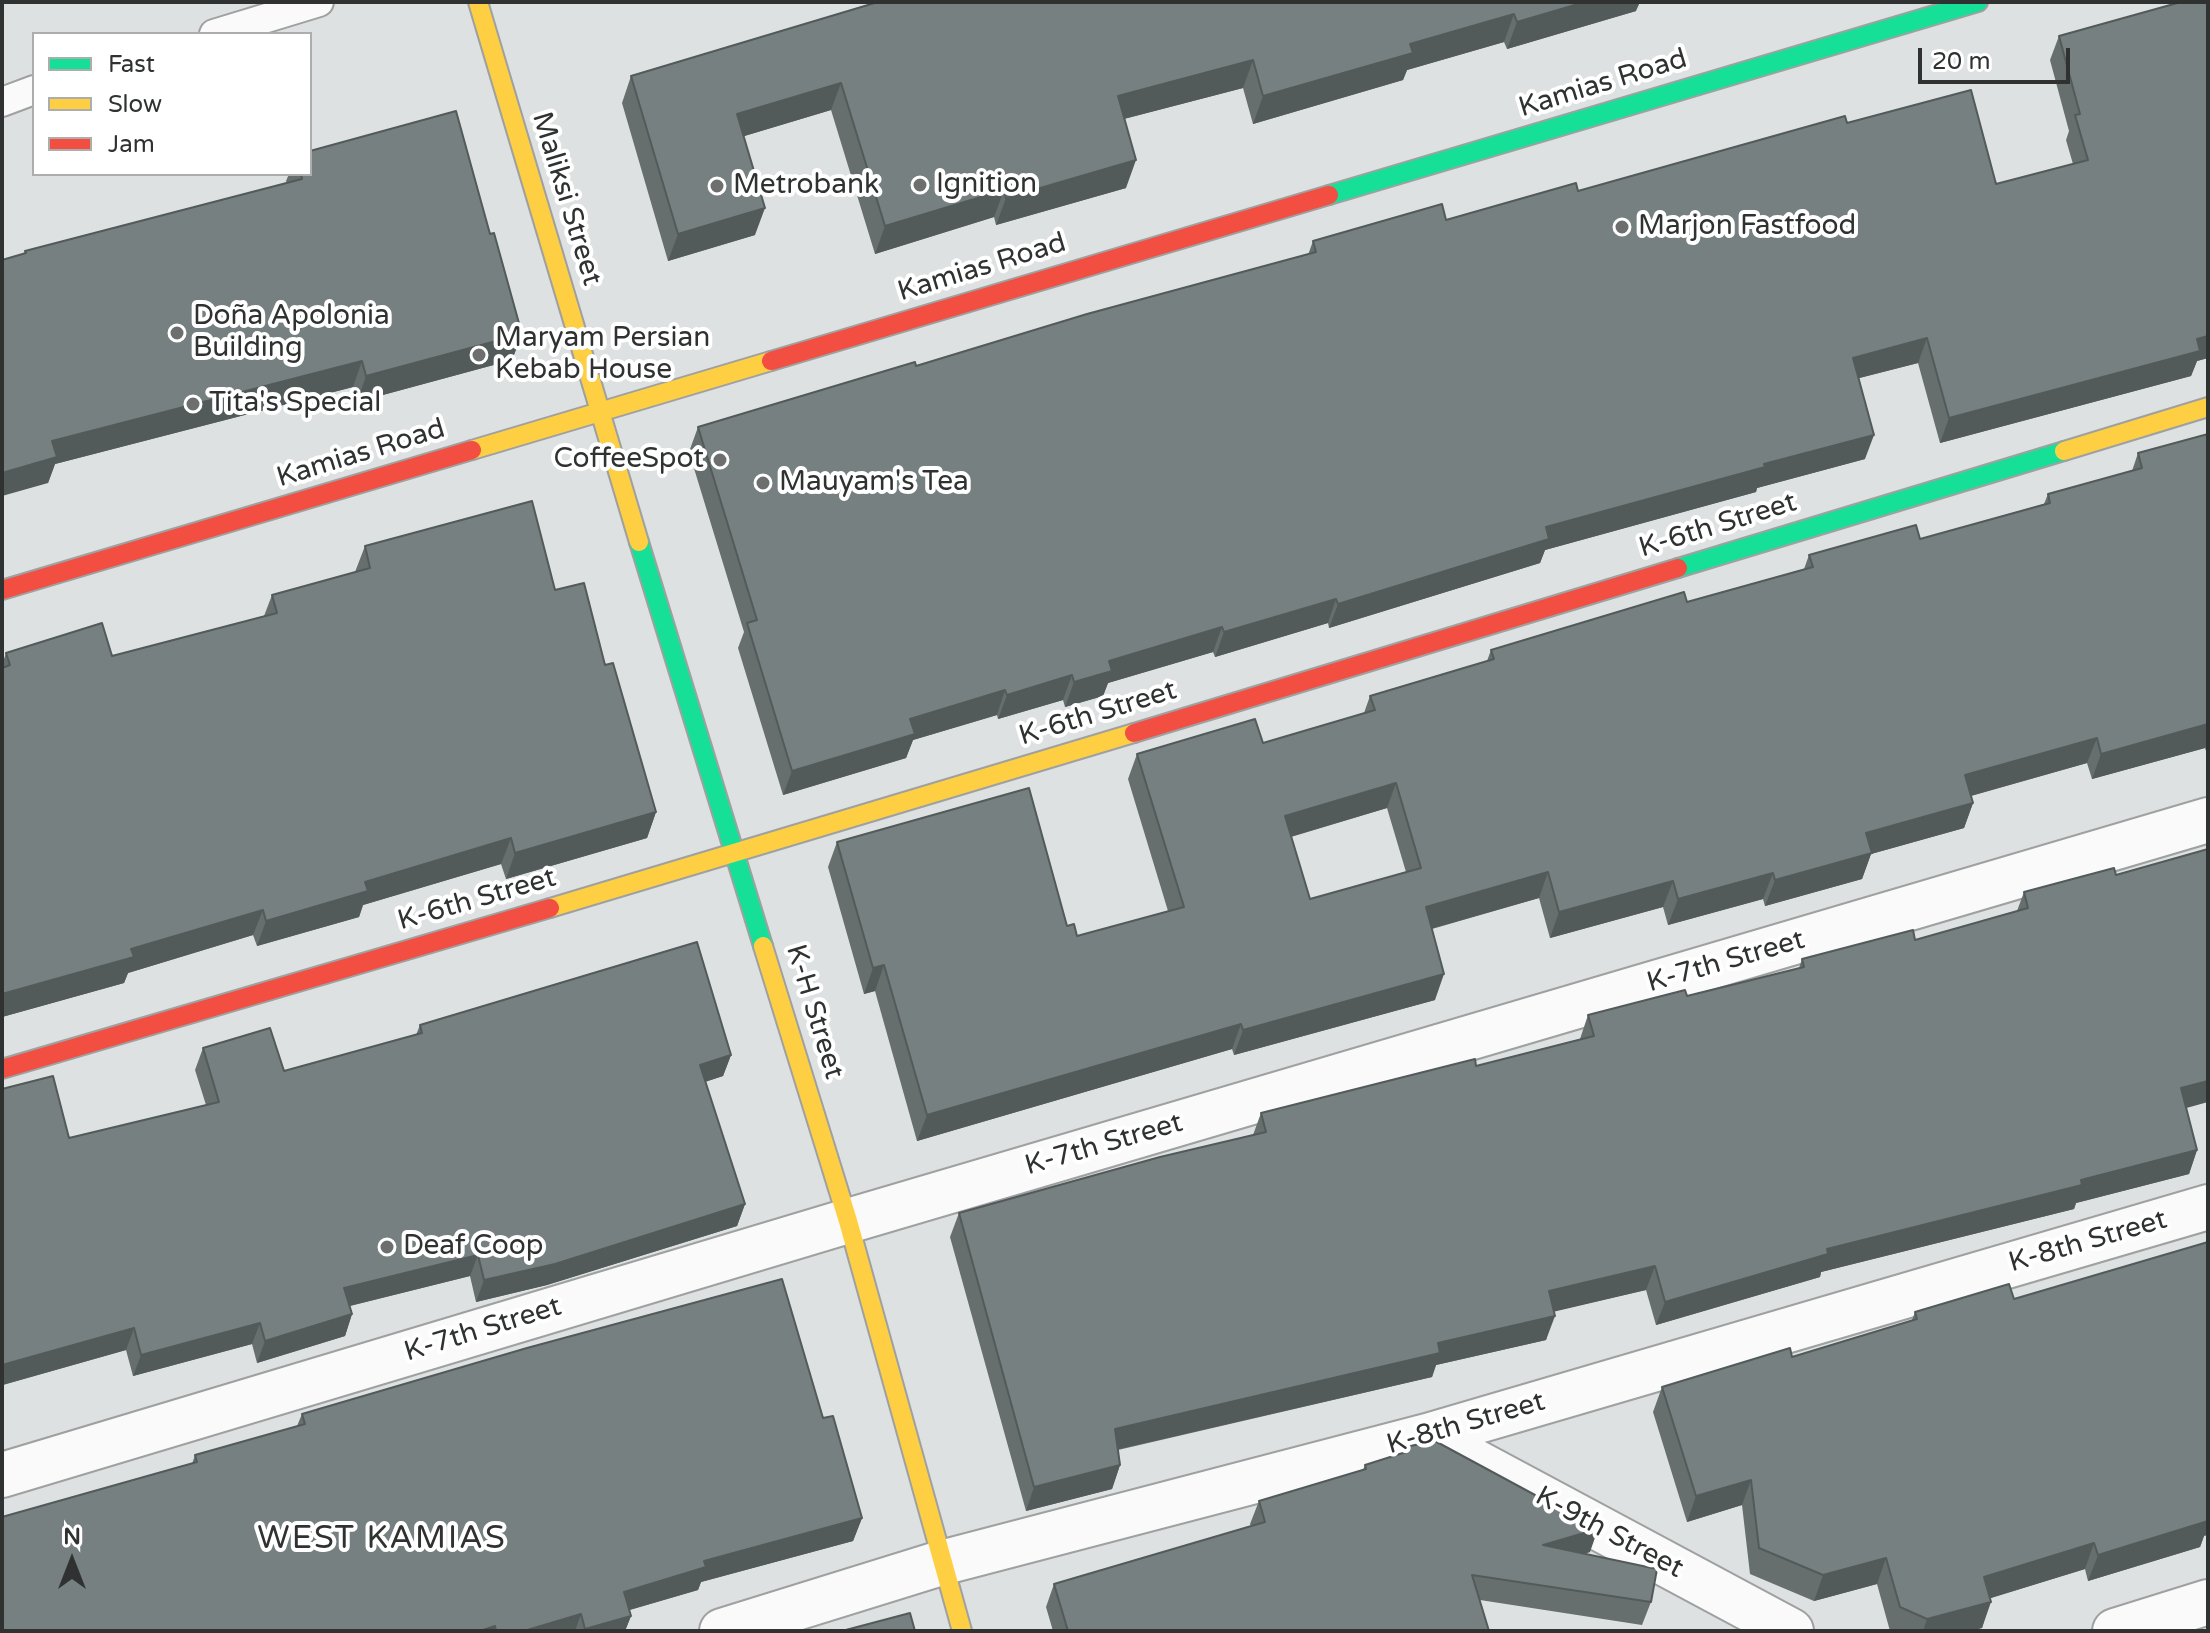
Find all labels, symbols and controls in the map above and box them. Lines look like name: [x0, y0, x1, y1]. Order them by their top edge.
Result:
legend: [32, 32, 312, 176]
scale bar: [1922, 32, 2074, 82]
street label: Kamias Road: [1515, 42, 1691, 126]
text: 20 m: [1932, 47, 1990, 76]
text: Fast: [108, 50, 155, 79]
text: Slow: [108, 90, 162, 119]
street label: Maliksi Street: [524, 108, 608, 290]
text: Jam: [108, 130, 155, 159]
place label: Ignition: [936, 168, 1037, 202]
place label: Metrobank: [733, 169, 879, 203]
marker: Ignition: [911, 176, 929, 194]
marker: Metrobank: [708, 177, 726, 195]
place label: Marjon Fastfood: [1638, 210, 1856, 244]
marker: Marjon Fastfood: [1613, 218, 1631, 236]
street label: Kamias Road: [894, 226, 1070, 310]
place label: Doña Apolonia Building: [193, 300, 390, 366]
place label: Maryam Persian Kebab House: [495, 322, 710, 388]
marker: Doña Apolonia Building: [168, 324, 186, 342]
marker: Maryam Persian Kebab House: [470, 346, 488, 364]
place label: Tita's Special: [209, 387, 381, 421]
marker: Tita's Special: [184, 395, 202, 413]
street label: Kamias Road: [273, 412, 449, 496]
place label: CoffeeSpot: [554, 443, 704, 477]
marker: CoffeeSpot: [711, 451, 729, 469]
place label: Mauyam's Tea: [779, 466, 969, 500]
marker: Mauyam's Tea: [754, 474, 772, 492]
street label: K-6th Street: [1635, 486, 1801, 566]
street label: K-6th Street: [1015, 674, 1181, 754]
street label: K-6th Street: [394, 861, 560, 939]
street label: K-7th Street: [1643, 923, 1809, 1001]
street label: K-H Street: [778, 941, 850, 1083]
street label: K-7th Street: [1021, 1106, 1187, 1184]
street label: K-8th Street: [2005, 1203, 2171, 1281]
place label: Deaf Coop: [403, 1230, 543, 1264]
marker: Deaf Coop: [378, 1238, 396, 1256]
street label: K-7th Street: [401, 1290, 565, 1370]
street label: K-8th Street: [1383, 1385, 1549, 1463]
street label: K-9th Street: [1529, 1480, 1689, 1586]
north arrow: [32, 1521, 112, 1601]
district label: WEST KAMIAS: [257, 1521, 507, 1559]
text: N: [63, 1524, 81, 1550]

